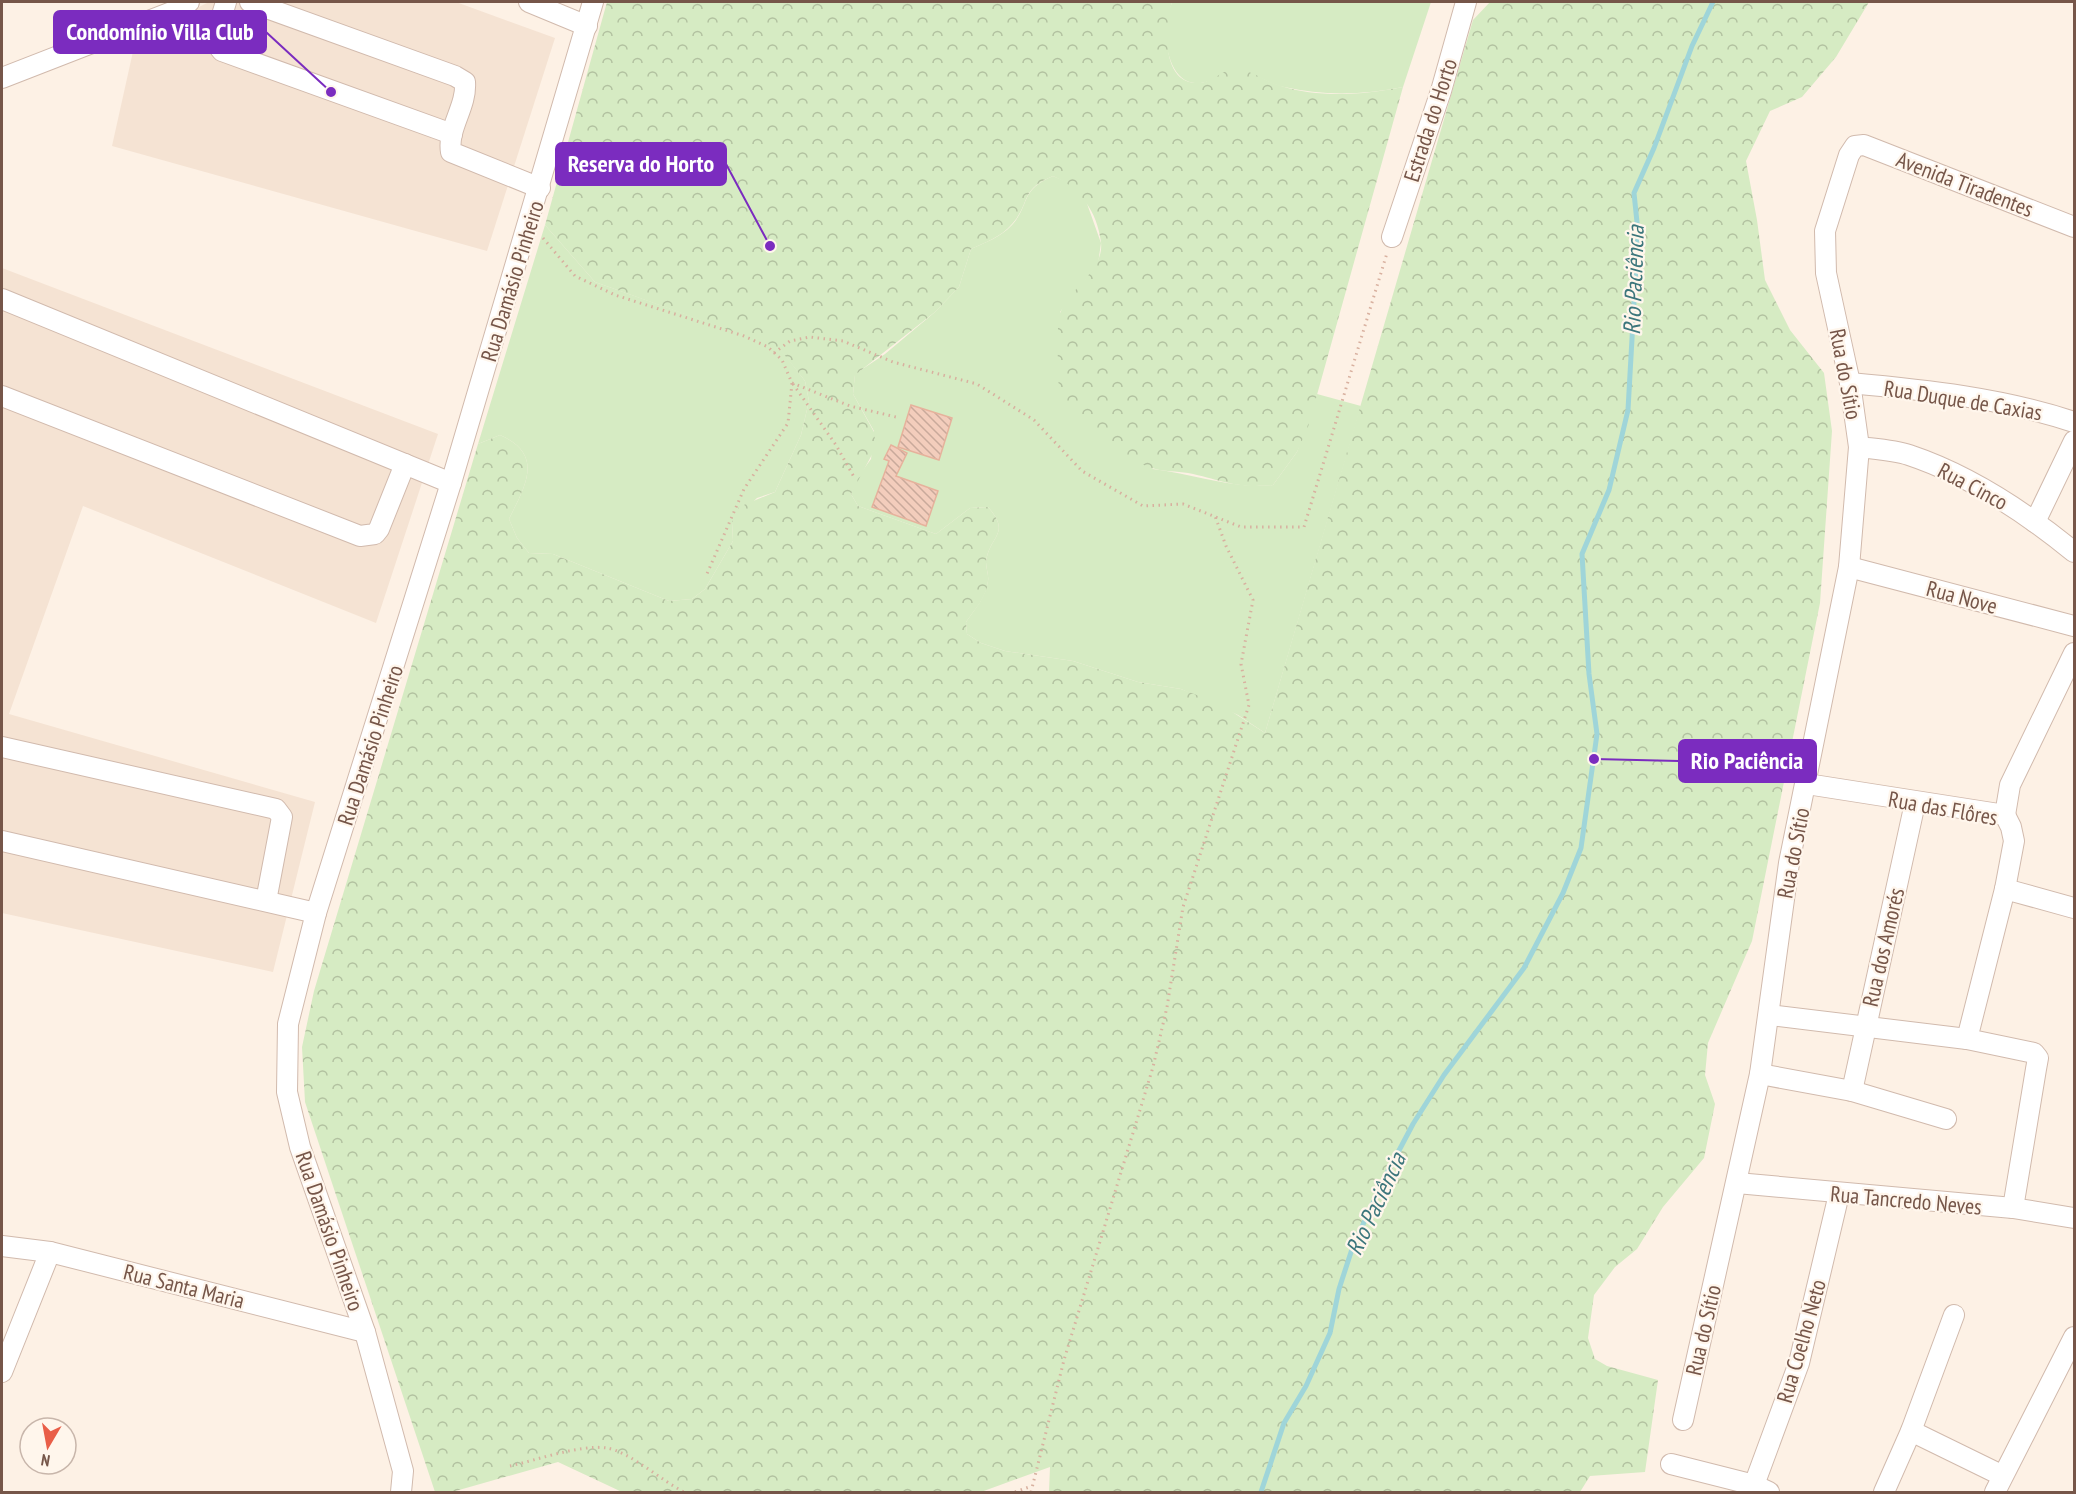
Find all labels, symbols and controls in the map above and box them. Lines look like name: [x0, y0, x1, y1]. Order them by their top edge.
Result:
callout: Condomínio Villa Club: [54, 11, 266, 53]
text: Condomínio Villa Club: [66, 16, 254, 47]
street label: Estrada do Horto: [1397, 55, 1463, 185]
callout: Reserva do Horto: [556, 143, 726, 185]
street label: Avenida Tiradentes: [1893, 145, 2037, 223]
text: Reserva do Horto: [568, 148, 715, 179]
street label: Rua Damásio Pinheiro: [474, 197, 550, 365]
water label: Rio Paciência: [1616, 223, 1651, 335]
street label: Rua do Sítio: [1823, 326, 1869, 422]
street label: Rua Duque de Caxias: [1882, 374, 2044, 426]
street label: Rua Cinco: [1933, 456, 2013, 516]
street label: Rua Nove: [1923, 574, 2001, 620]
street label: Rua Damásio Pinheiro: [331, 661, 409, 829]
callout: Rio Paciência: [1679, 740, 1816, 782]
text: Rio Paciência: [1691, 745, 1803, 776]
street label: Rua das Flôres: [1886, 785, 2000, 831]
street label: Rua do Sítio: [1770, 805, 1816, 901]
street label: Rua dos Amorés: [1856, 885, 1910, 1009]
water label: Rio Paciência: [1338, 1146, 1413, 1260]
street label: Rua Damásio Pinheiro: [290, 1148, 370, 1314]
street label: Rua Tancredo Neves: [1829, 1179, 1983, 1221]
street label: Rua Santa Maria: [121, 1257, 247, 1315]
street label: Rua Coelho Neto: [1770, 1276, 1832, 1406]
street label: Rua do Sítio: [1679, 1282, 1727, 1378]
north arrow: [18, 1416, 78, 1476]
text: N: [39, 1450, 51, 1471]

